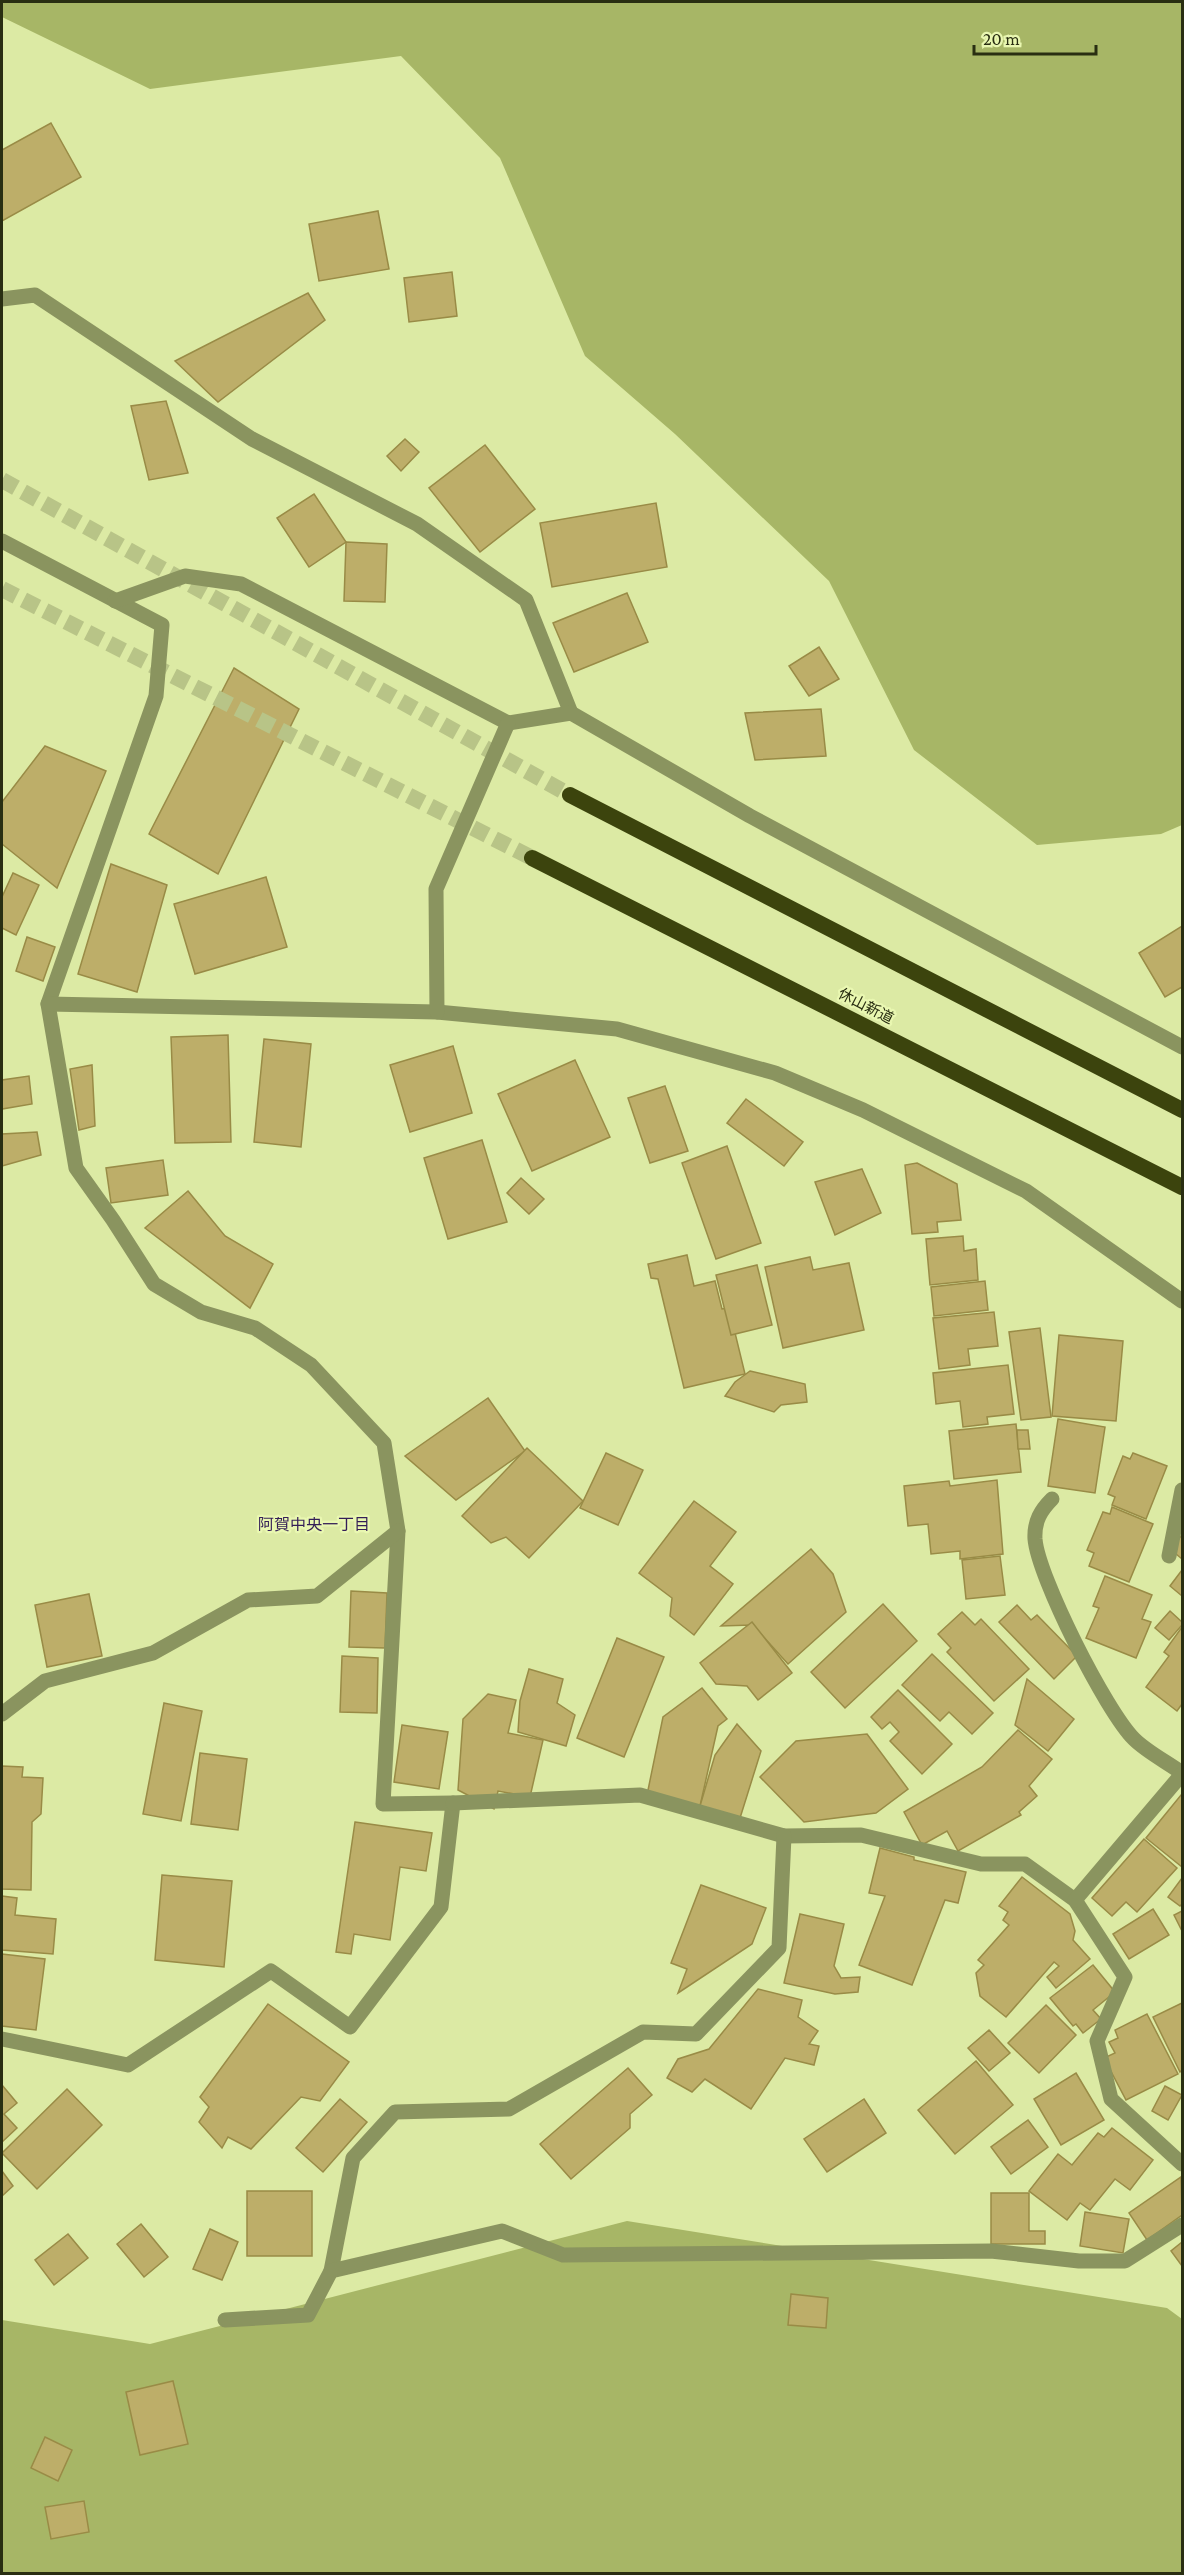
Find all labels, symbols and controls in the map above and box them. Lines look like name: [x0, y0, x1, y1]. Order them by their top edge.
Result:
scale bar: [974, 18, 1096, 56]
text: 20 m: [983, 29, 1020, 49]
street label: 休山新道: [836, 984, 897, 1027]
district label: 阿賀中央一丁目: [258, 1516, 370, 1533]

